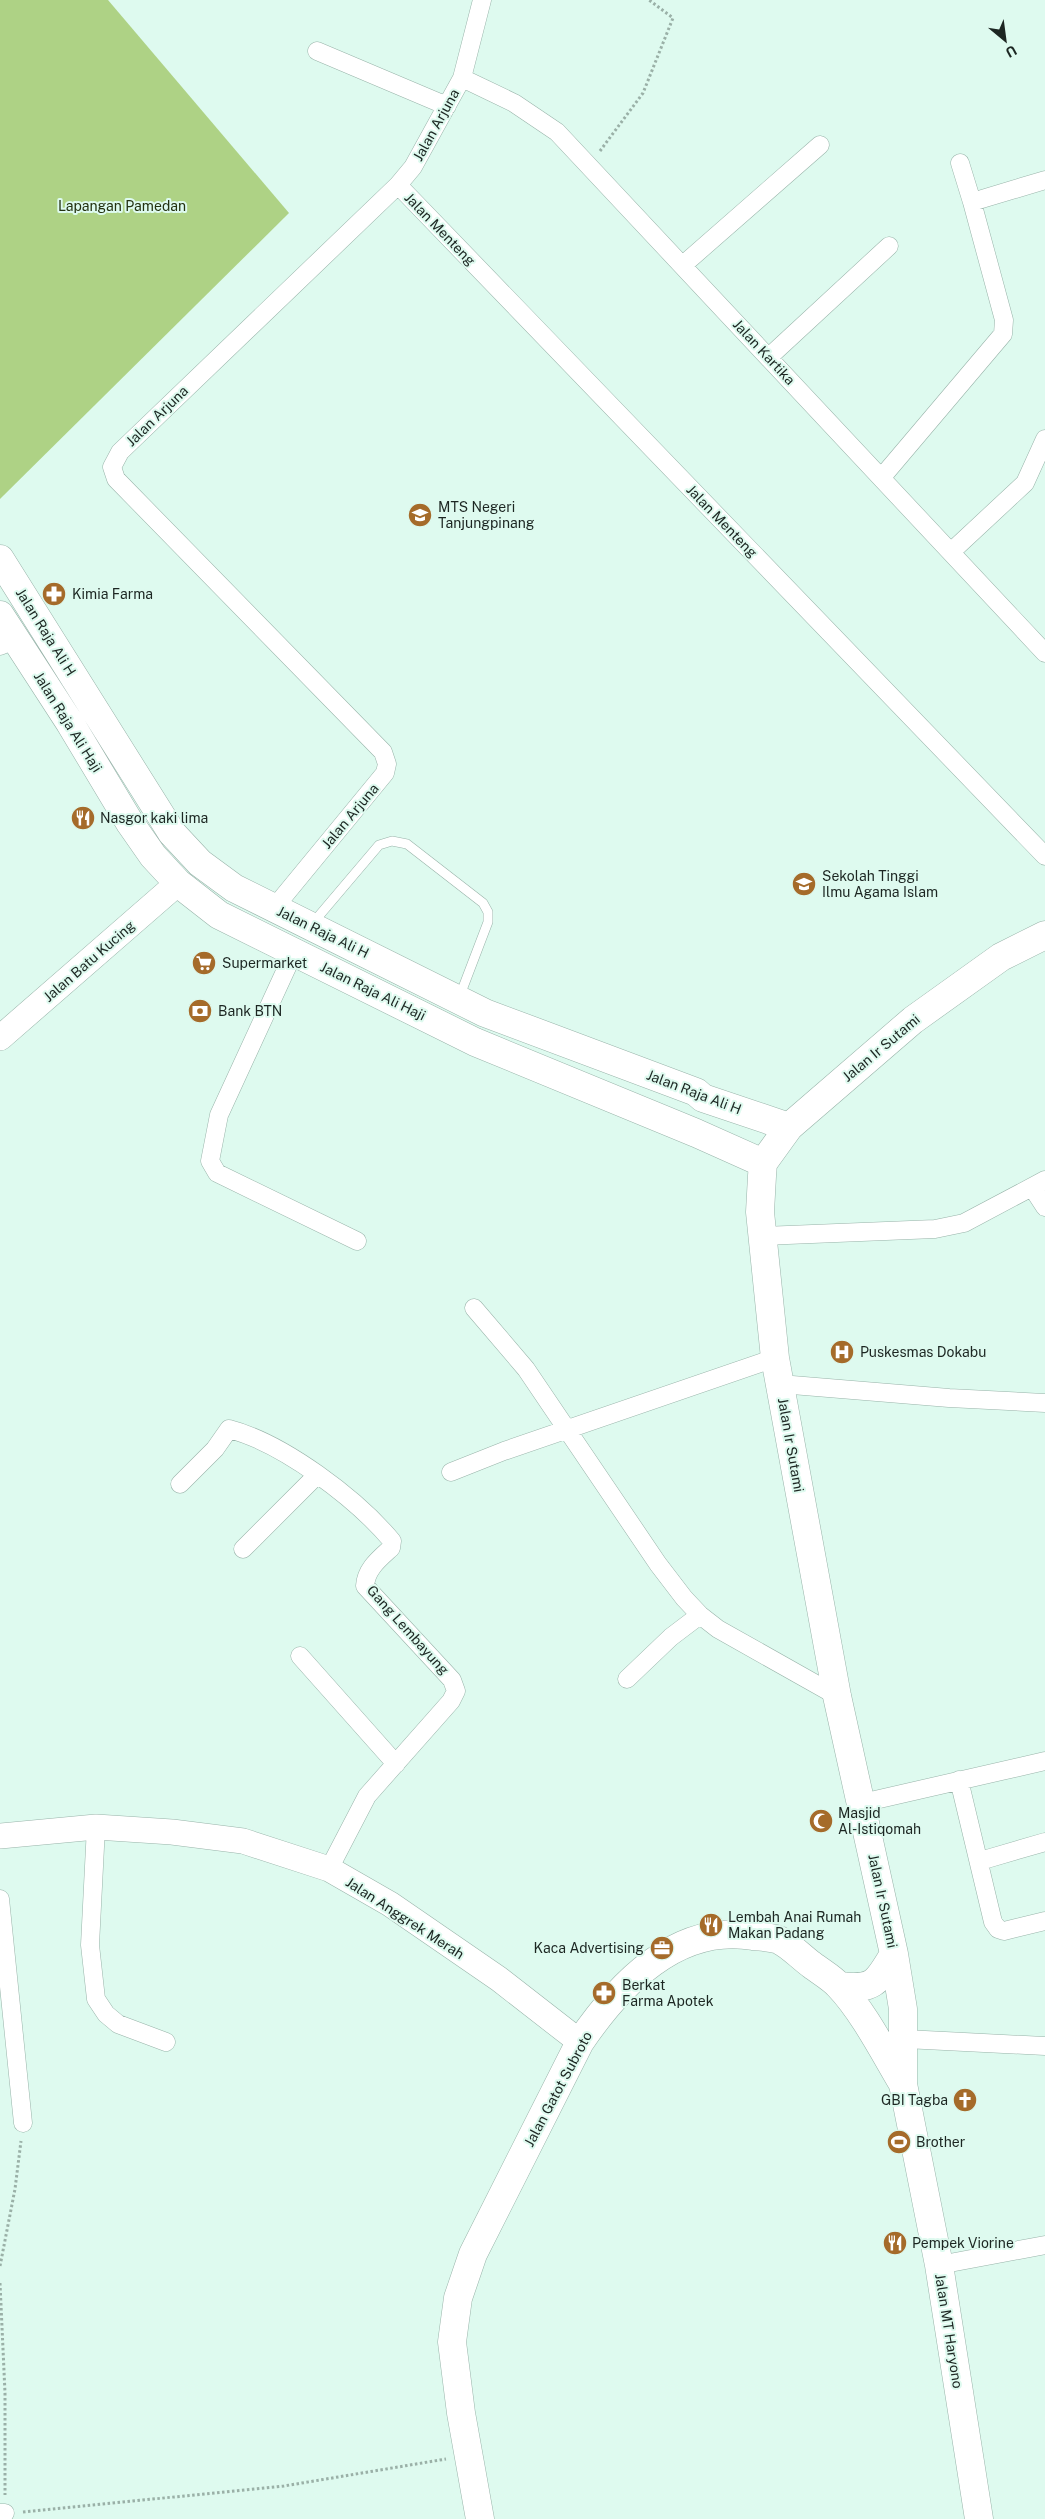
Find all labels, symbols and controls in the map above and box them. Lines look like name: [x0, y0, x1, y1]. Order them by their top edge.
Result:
north arrow: [980, 15, 1030, 65]
text: U: [1003, 42, 1020, 61]
street label: Jalan Arjuna: [410, 86, 462, 164]
street label: Jalan Menteng: [401, 189, 479, 269]
park label: Lapangan Pamedan: [58, 198, 186, 214]
street label: Jalan Kartika: [730, 316, 798, 388]
street label: Jalan Arjuna: [123, 383, 191, 449]
street label: Jalan Menteng: [683, 481, 761, 561]
place label: MTS Negeri Tanjungpinang: [438, 499, 535, 531]
school or university icon: MTS Negeri Tanjungpinang: [407, 502, 433, 528]
pharmacy icon: Kimia Farma: [41, 581, 67, 607]
street label: Jalan Raja Ali H: [13, 585, 79, 679]
place label: Kimia Farma: [72, 586, 153, 602]
street label: Jalan Raja Ali Haji: [31, 669, 105, 775]
street label: Jalan Arjuna: [318, 780, 382, 852]
restaurant icon: Nasgor kaki lima: [70, 805, 96, 831]
place label: Nasgor kaki lima: [100, 810, 208, 826]
place label: Sekolah Tinggi Ilmu Agama Islam: [822, 868, 938, 900]
school or university icon: Sekolah Tinggi Ilmu Agama Islam: [791, 871, 817, 897]
street label: Jalan Raja Ali H: [274, 903, 372, 961]
street label: Jalan Batu Kucing: [40, 917, 138, 1005]
supermarket icon: Supermarket: [191, 950, 217, 976]
place label: Supermarket: [222, 955, 307, 971]
street label: Jalan Raja Ali Haji: [318, 959, 428, 1023]
bank icon: Bank BTN: [187, 998, 213, 1024]
place label: Bank BTN: [218, 1003, 282, 1019]
street label: Jalan Ir Sutami: [839, 1011, 923, 1085]
street label: Jalan Raja Ali H: [644, 1067, 744, 1117]
hospital icon: Puskesmas Dokabu: [829, 1339, 855, 1365]
place label: Puskesmas Dokabu: [860, 1344, 986, 1360]
street label: Jalan Ir Sutami: [775, 1397, 807, 1493]
street label: Gang Lembayung: [364, 1582, 452, 1678]
place label: Masjid Al-Istiqomah: [838, 1805, 921, 1837]
mosque icon: Masjid Al-Istiqomah: [808, 1808, 834, 1834]
street label: Jalan Ir Sutami: [865, 1853, 901, 1949]
street label: Jalan Anggrek Merah: [343, 1874, 467, 1962]
place label: Lembah Anai Rumah Makan Padang: [728, 1909, 861, 1941]
restaurant icon: Lembah Anai Rumah Makan Padang: [698, 1912, 724, 1938]
office icon: Kaca Advertising: [649, 1935, 675, 1961]
place label: Kaca Advertising: [534, 1940, 644, 1956]
place label: Berkat Farma Apotek: [622, 1977, 714, 2009]
pharmacy icon: Berkat Farma Apotek: [591, 1980, 617, 2006]
street label: Jalan Gatot Subroto: [521, 2029, 595, 2149]
church icon: GBI Tagba: [952, 2087, 978, 2113]
place label: GBI Tagba: [881, 2092, 948, 2108]
sports icon: Brother: [886, 2129, 912, 2155]
place label: Brother: [916, 2134, 965, 2150]
restaurant icon: Pempek Viorine: [882, 2230, 908, 2256]
place label: Pempek Viorine: [912, 2235, 1014, 2251]
street label: Jalan MT Haryono: [932, 2272, 966, 2390]

